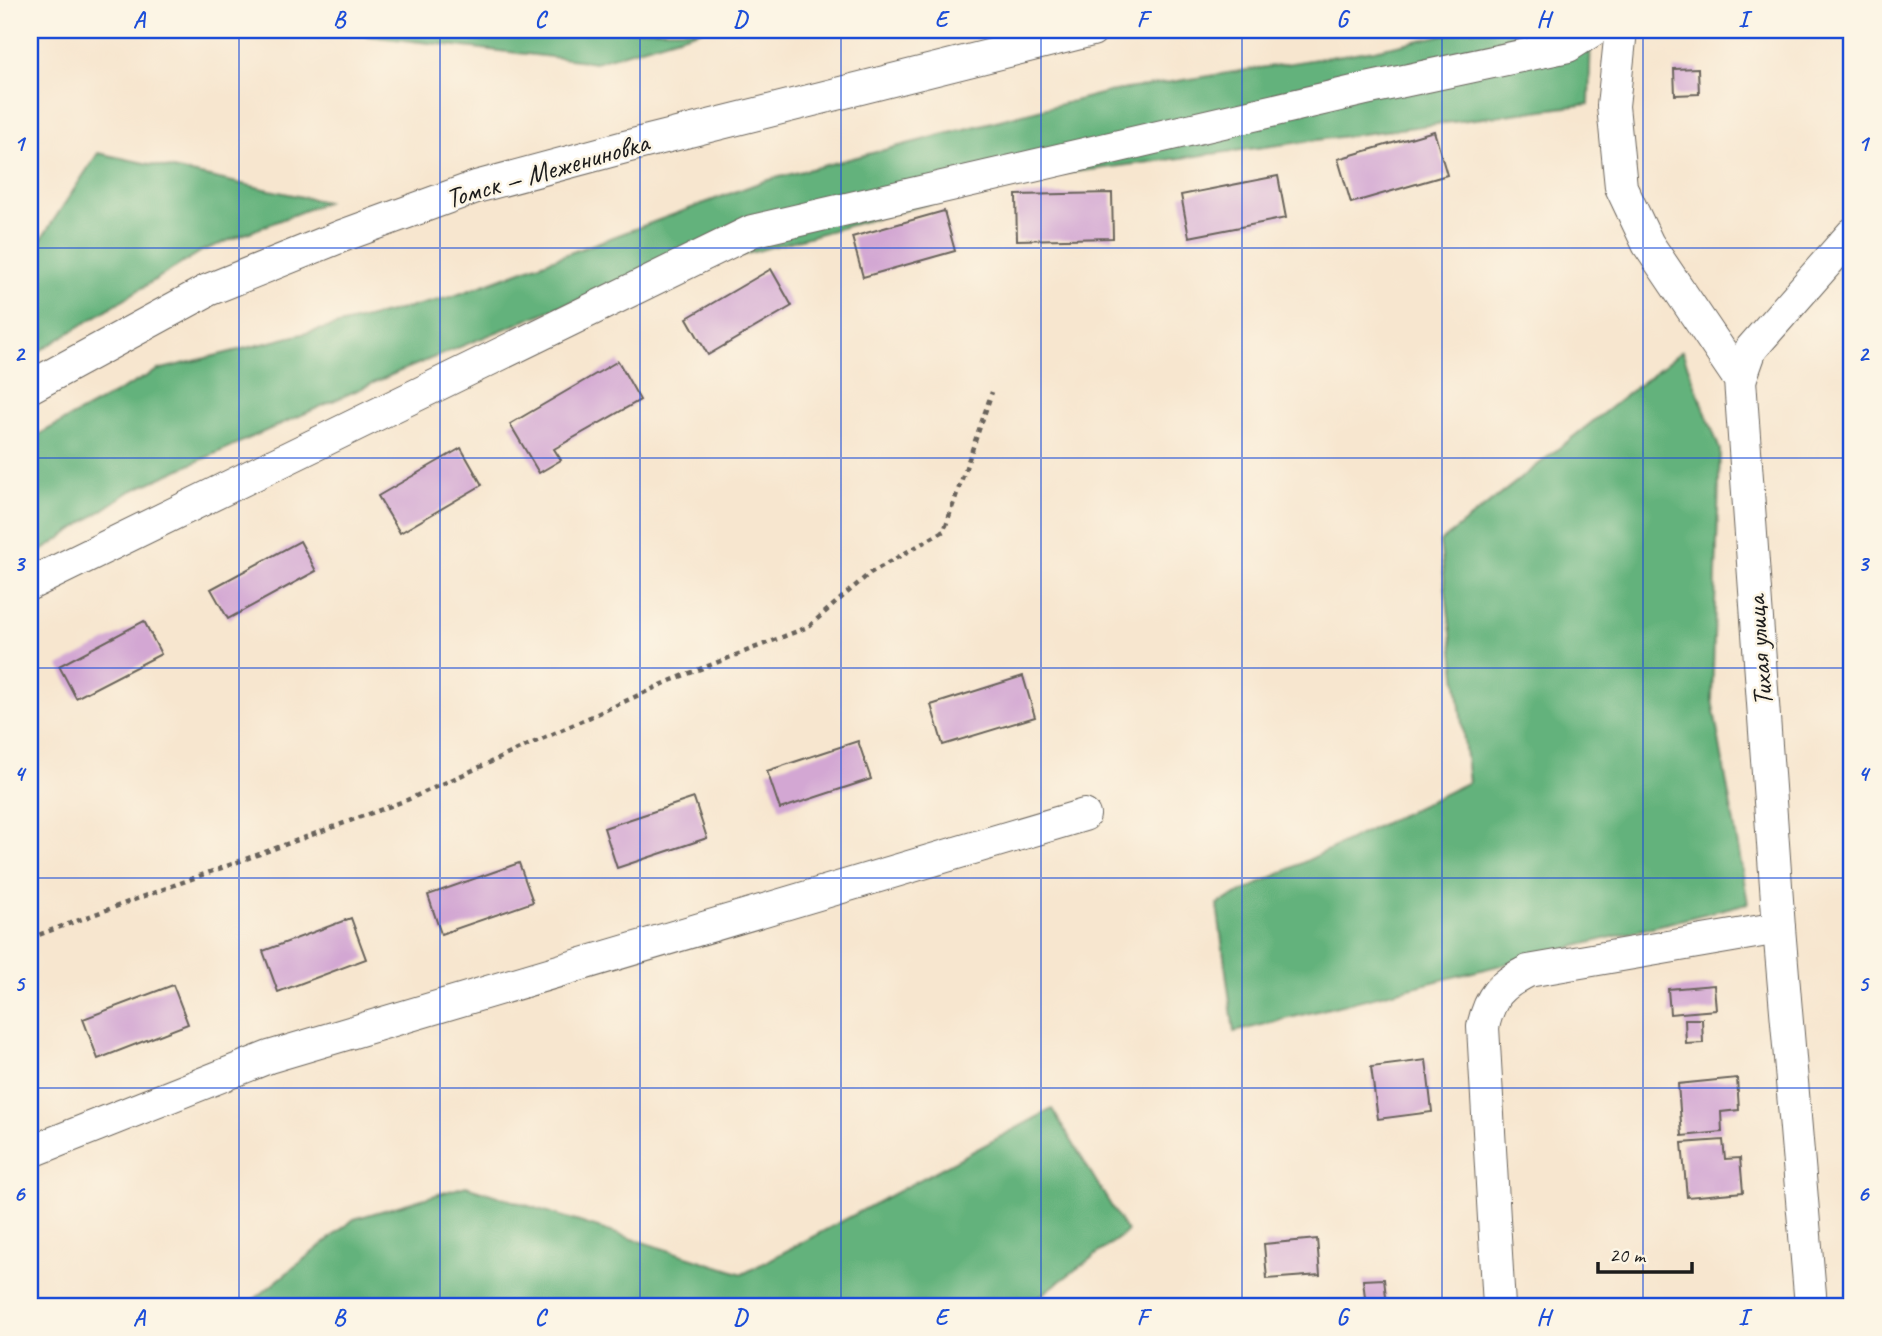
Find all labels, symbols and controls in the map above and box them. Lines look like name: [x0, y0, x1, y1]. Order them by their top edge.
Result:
text: A: [133, 5, 147, 34]
text: B: [333, 5, 347, 34]
text: C: [535, 5, 549, 34]
text: D: [733, 5, 749, 34]
text: E: [935, 5, 951, 34]
text: F: [1137, 5, 1153, 34]
text: G: [1336, 5, 1351, 34]
text: H: [1536, 5, 1554, 34]
text: I: [1738, 5, 1753, 34]
street label: Томск — Межениновка: [441, 124, 654, 216]
text: 1: [14, 129, 27, 158]
text: 1: [1858, 129, 1871, 158]
text: 2: [14, 339, 27, 368]
text: 2: [1858, 339, 1871, 368]
text: 3: [14, 549, 27, 578]
text: 3: [1858, 549, 1871, 578]
street label: Тихая улица: [1738, 592, 1780, 707]
text: 4: [14, 759, 27, 788]
text: 4: [1858, 759, 1871, 788]
text: 5: [14, 969, 26, 998]
text: 5: [1858, 969, 1870, 998]
text: 6: [14, 1179, 27, 1208]
text: 6: [1858, 1179, 1871, 1208]
scale bar: [1598, 1231, 1693, 1275]
text: 20 m: [1609, 1242, 1647, 1268]
text: A: [133, 1303, 147, 1332]
text: B: [333, 1303, 347, 1332]
text: C: [535, 1303, 549, 1332]
text: D: [733, 1303, 749, 1332]
text: E: [935, 1303, 951, 1332]
text: F: [1137, 1303, 1153, 1332]
text: G: [1336, 1303, 1351, 1332]
text: H: [1536, 1303, 1554, 1332]
text: I: [1738, 1303, 1753, 1332]

